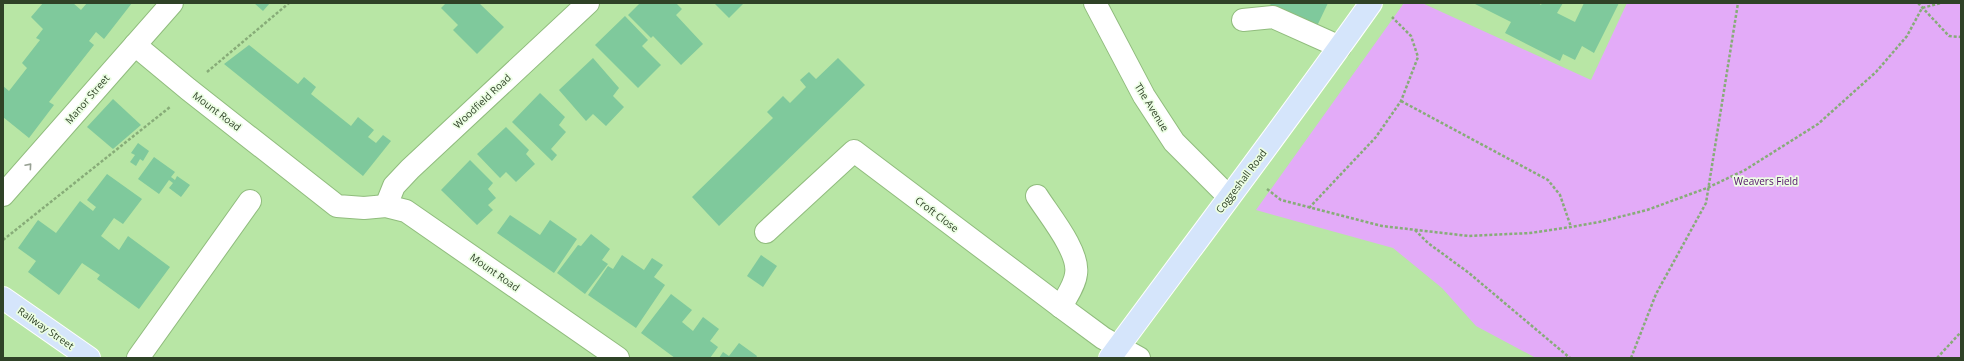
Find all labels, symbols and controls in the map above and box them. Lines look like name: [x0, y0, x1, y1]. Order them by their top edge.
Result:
street label: Manor Street: [62, 71, 113, 127]
street label: Woodfield Road: [450, 71, 514, 131]
street label: The Avenue: [1132, 80, 1173, 134]
street label: Mount Road: [190, 88, 244, 134]
street label: Coggeshall Road: [1212, 146, 1270, 216]
one-way arrow: [24, 163, 31, 171]
park label: Weavers Field: [1734, 174, 1798, 188]
street label: Croft Close: [912, 193, 962, 235]
street label: Mount Road: [468, 250, 522, 294]
street label: Railway Street: [15, 303, 77, 353]

